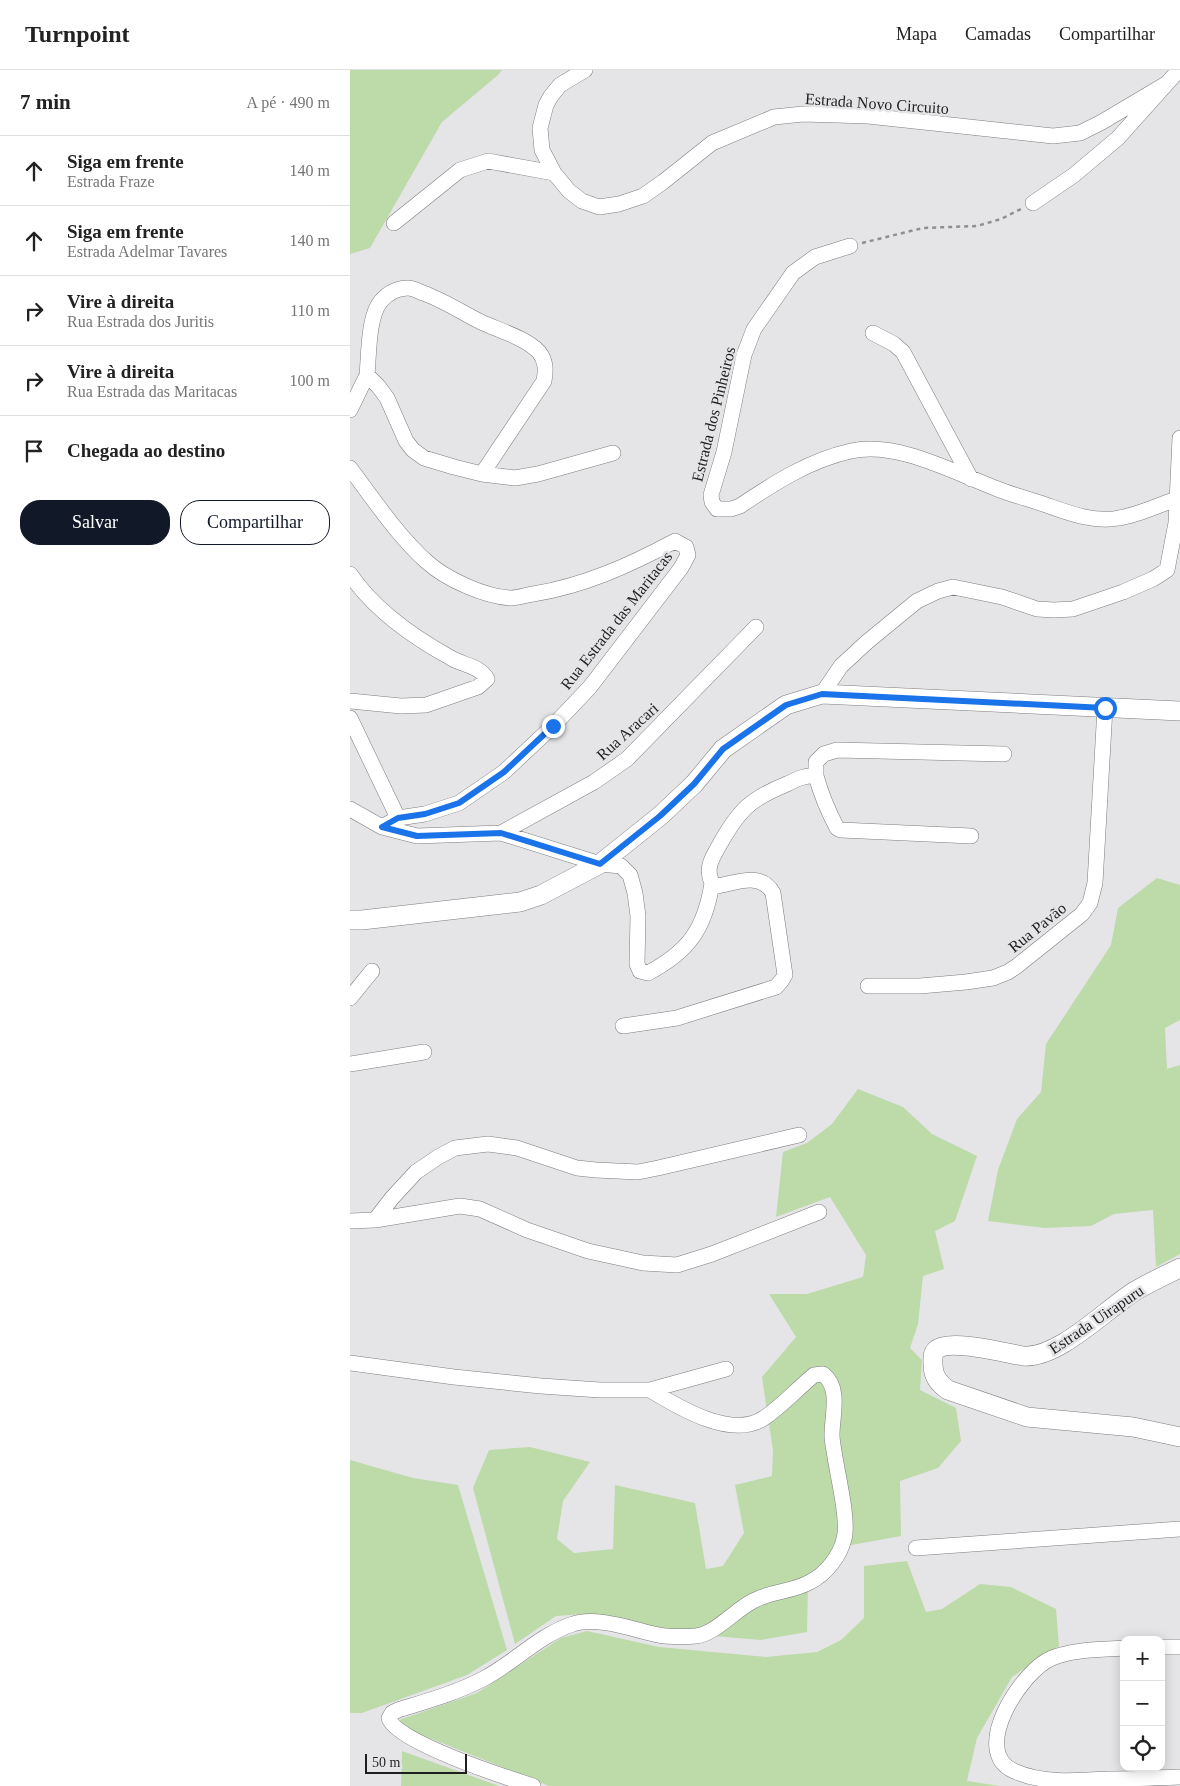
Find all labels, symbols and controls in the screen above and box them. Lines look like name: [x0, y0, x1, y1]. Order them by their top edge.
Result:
text: Turnpoint: [25, 21, 130, 47]
text: Mapa: [896, 24, 937, 44]
text: Camadas: [965, 24, 1031, 44]
text: Compartilhar: [1059, 24, 1155, 44]
text: 7 min: [20, 90, 71, 114]
street label: Estrada Novo Circuito: [805, 90, 949, 117]
text: A pé · 490 m: [246, 94, 330, 111]
text: Siga em frente: [67, 151, 184, 172]
icon: ahead: [20, 157, 48, 185]
text: 140 m: [290, 162, 330, 179]
text: Estrada Fraze: [67, 173, 155, 190]
text: Siga em frente: [67, 221, 184, 242]
icon: ahead: [20, 227, 48, 255]
text: 140 m: [290, 232, 330, 249]
text: Estrada Adelmar Tavares: [67, 243, 227, 260]
text: Vire à direita: [67, 291, 174, 312]
icon: right: [20, 297, 48, 325]
text: 110 m: [290, 302, 330, 319]
text: Rua Estrada dos Juritis: [67, 313, 214, 330]
street label: Estrada dos Pinheiros: [688, 345, 739, 483]
text: Vire à direita: [67, 361, 174, 382]
icon: right: [20, 367, 48, 395]
text: 100 m: [290, 372, 330, 389]
text: Rua Estrada das Maritacas: [67, 383, 237, 400]
icon: arrive: [20, 437, 48, 465]
text: Chegada ao destino: [67, 440, 225, 461]
button: Salvar: [20, 500, 170, 545]
button: Compartilhar: [180, 500, 330, 545]
street label: Rua Estrada das Maritacas: [557, 548, 675, 693]
route start: [1094, 697, 1117, 720]
street label: Rua Aracari: [593, 699, 662, 763]
route end: [542, 715, 565, 738]
street label: Rua Pavão: [1005, 899, 1069, 956]
street label: Estrada Uirapuru: [1046, 1282, 1147, 1358]
map controls: [1120, 1636, 1165, 1771]
button: +: [1120, 1636, 1165, 1681]
button: −: [1120, 1681, 1165, 1726]
button: locate: [1120, 1726, 1165, 1771]
scale bar: [365, 1751, 468, 1774]
text: 50 m: [372, 1755, 400, 1770]

